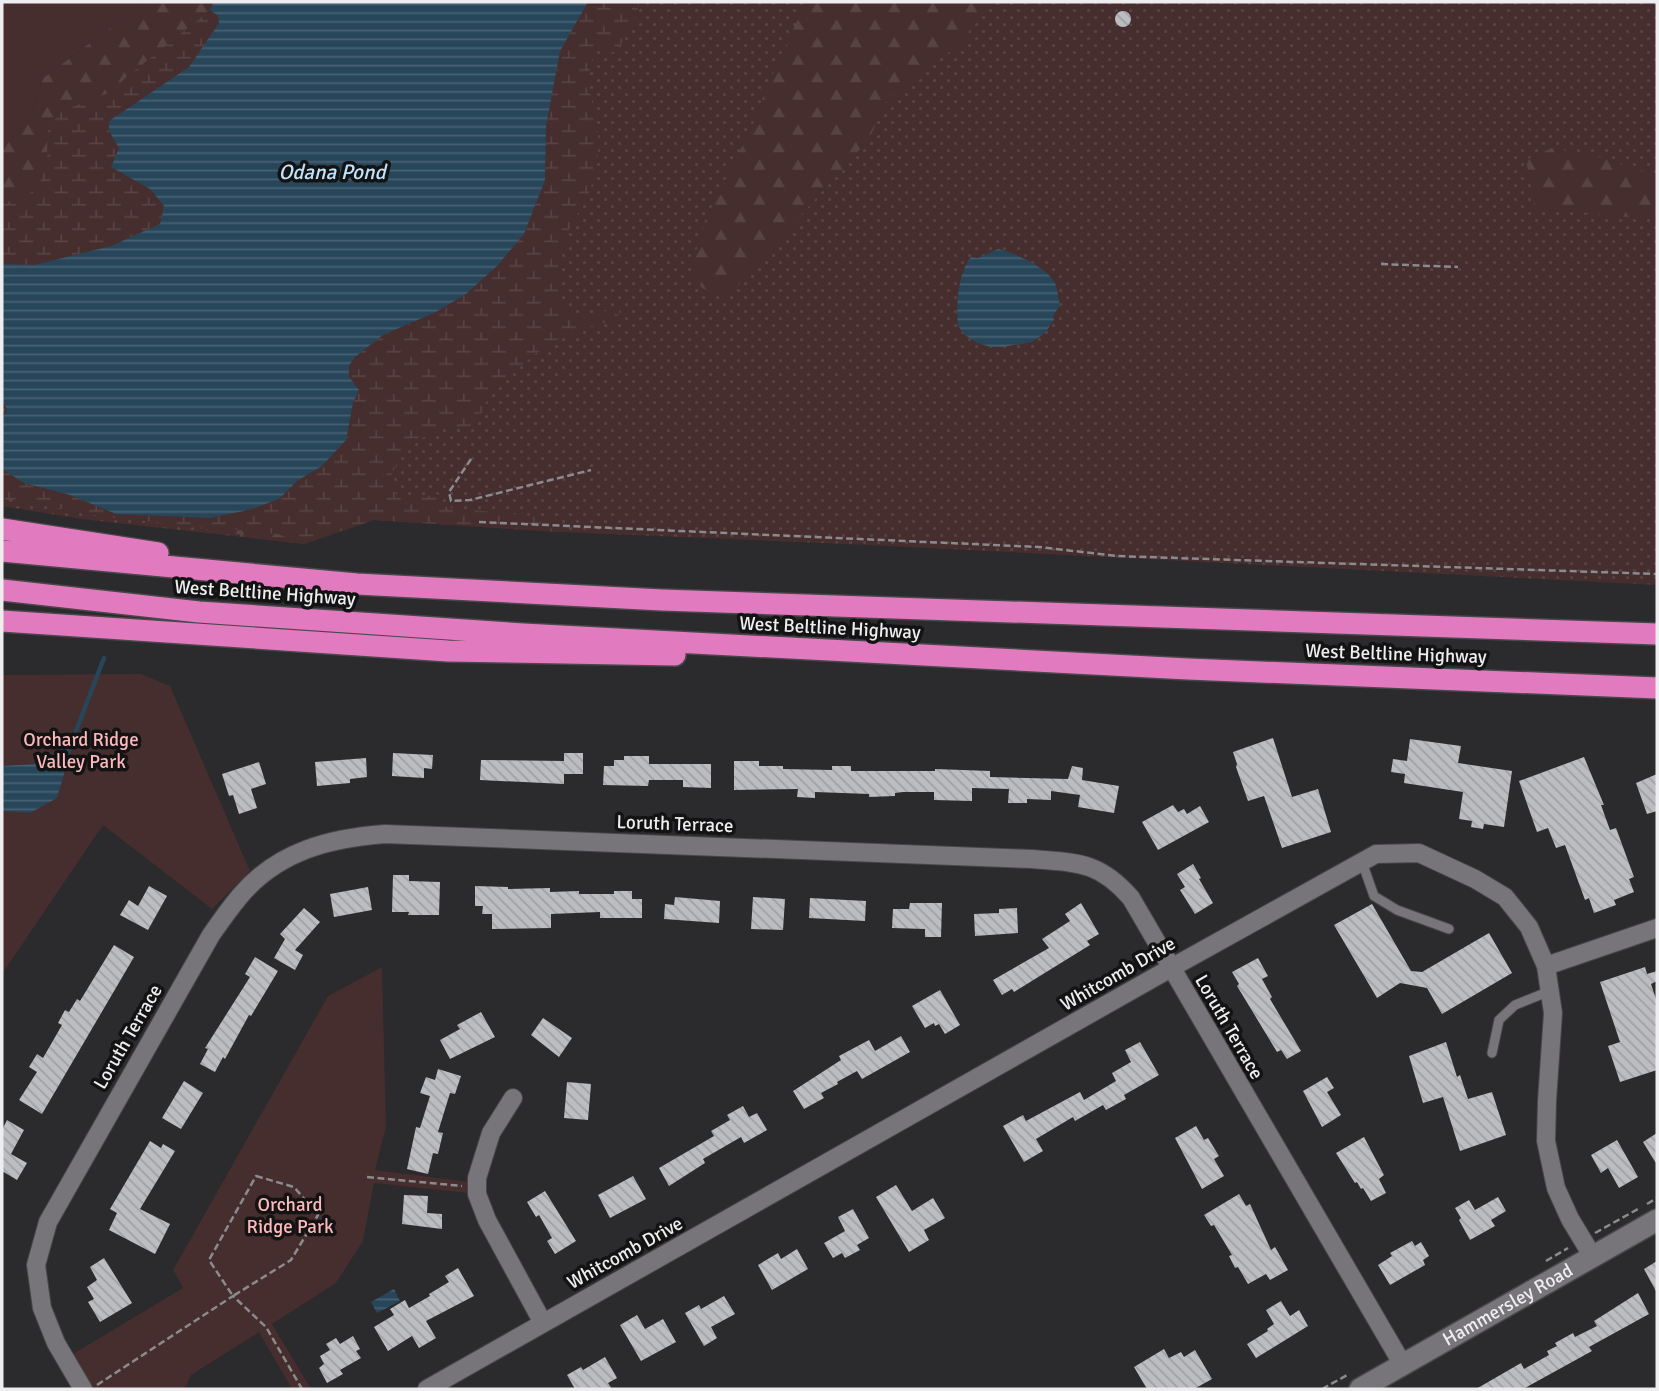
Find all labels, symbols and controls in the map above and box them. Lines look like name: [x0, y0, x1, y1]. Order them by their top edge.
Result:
water label: Odana Pond: [278, 159, 388, 185]
street label: West Beltline Highway: [174, 575, 356, 611]
street label: West Beltline Highway: [739, 611, 921, 645]
street label: West Beltline Highway: [1305, 639, 1487, 669]
park label: Orchard Ridge Valley Park: [23, 728, 139, 774]
street label: Loruth Terrace: [616, 810, 734, 838]
street label: Whitcomb Drive: [1056, 931, 1180, 1017]
street label: Loruth Terrace: [1189, 970, 1269, 1084]
street label: Loruth Terrace: [88, 980, 168, 1094]
park label: Orchard Ridge Park: [247, 1193, 334, 1239]
street label: Whitcomb Drive: [563, 1211, 687, 1295]
street label: Hammersley Road: [1438, 1258, 1577, 1351]

